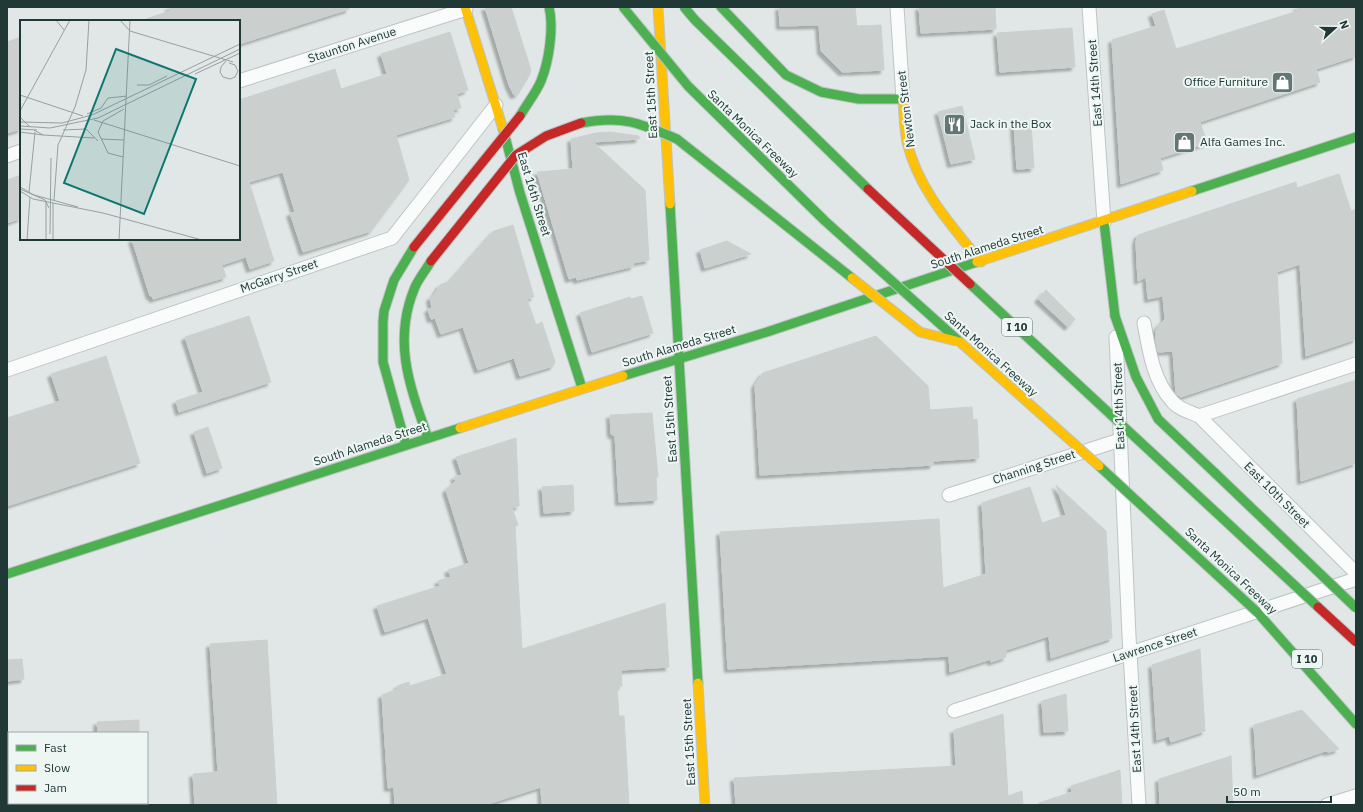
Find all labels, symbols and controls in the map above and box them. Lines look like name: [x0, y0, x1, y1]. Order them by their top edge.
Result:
north arrow: [1315, 8, 1355, 48]
text: N: [1336, 18, 1352, 31]
inset map: [20, 20, 240, 240]
street label: Staunton Avenue: [306, 23, 398, 66]
street label: East 14th Street: [1084, 39, 1105, 127]
street label: East 15th Street: [641, 51, 660, 139]
shop icon: Office Furniture: [1270, 69, 1296, 95]
street label: Newton Street: [893, 70, 918, 149]
place label: Office Furniture: [1184, 74, 1268, 89]
street label: Santa Monica Freeway: [705, 86, 802, 181]
restaurant icon: Jack in the Box: [941, 111, 967, 137]
place label: Jack in the Box: [970, 116, 1051, 131]
shop icon: Alfa Games Inc.: [1171, 129, 1197, 155]
place label: Alfa Games Inc.: [1200, 134, 1286, 149]
street label: East 16th Street: [515, 150, 554, 238]
street label: South Alameda Street: [928, 221, 1045, 272]
street label: McGarry Street: [238, 255, 320, 296]
street label: Santa Monica Freeway: [942, 308, 1041, 400]
road number: I 10: [1002, 318, 1032, 336]
street label: South Alameda Street: [620, 321, 737, 370]
street label: East 14th Street: [1109, 362, 1128, 450]
street label: East 15th Street: [659, 375, 680, 463]
street label: South Alameda Street: [311, 418, 428, 469]
street label: Channing Street: [991, 446, 1077, 487]
street label: East 10th Street: [1241, 458, 1314, 531]
street label: Santa Monica Freeway: [1182, 524, 1281, 617]
street label: Lawrence Street: [1111, 624, 1199, 665]
road number: I 10: [1292, 650, 1322, 668]
street label: East 14th Street: [1125, 685, 1144, 773]
street label: East 15th Street: [679, 698, 698, 786]
legend: [8, 732, 148, 804]
text: Fast: [44, 740, 67, 755]
text: Slow: [44, 760, 70, 775]
scale bar: [1227, 778, 1331, 804]
text: Jam: [44, 780, 67, 795]
text: 50 m: [1233, 784, 1261, 799]

